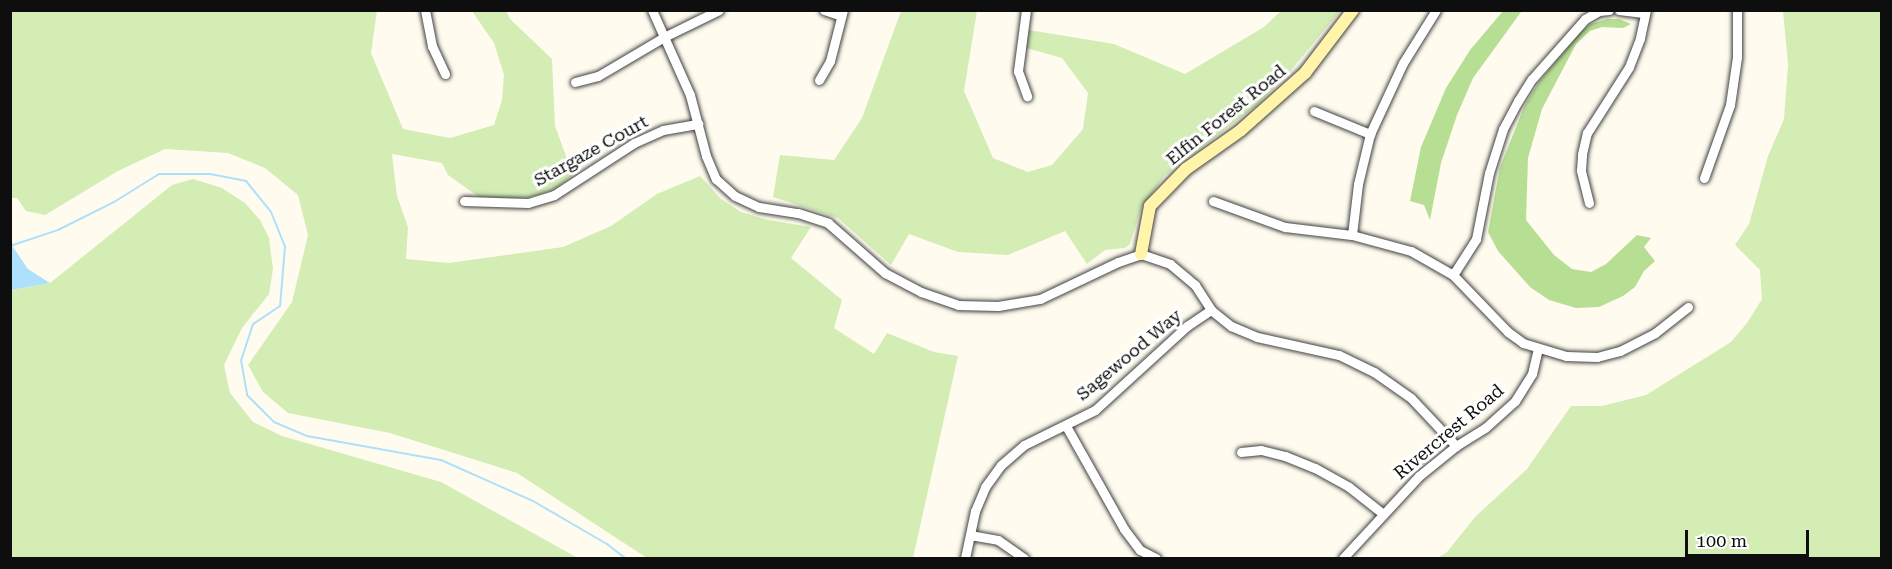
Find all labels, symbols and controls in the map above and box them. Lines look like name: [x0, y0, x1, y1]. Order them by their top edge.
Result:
street label: Elfin Forest Road: [1162, 60, 1290, 170]
street label: Stargaze Court: [530, 111, 652, 191]
street label: Sagewood Way: [1072, 305, 1186, 405]
street label: Rivercrest Road: [1390, 380, 1508, 484]
scale bar: [1688, 518, 1812, 556]
text: 100 m: [1696, 530, 1747, 551]

